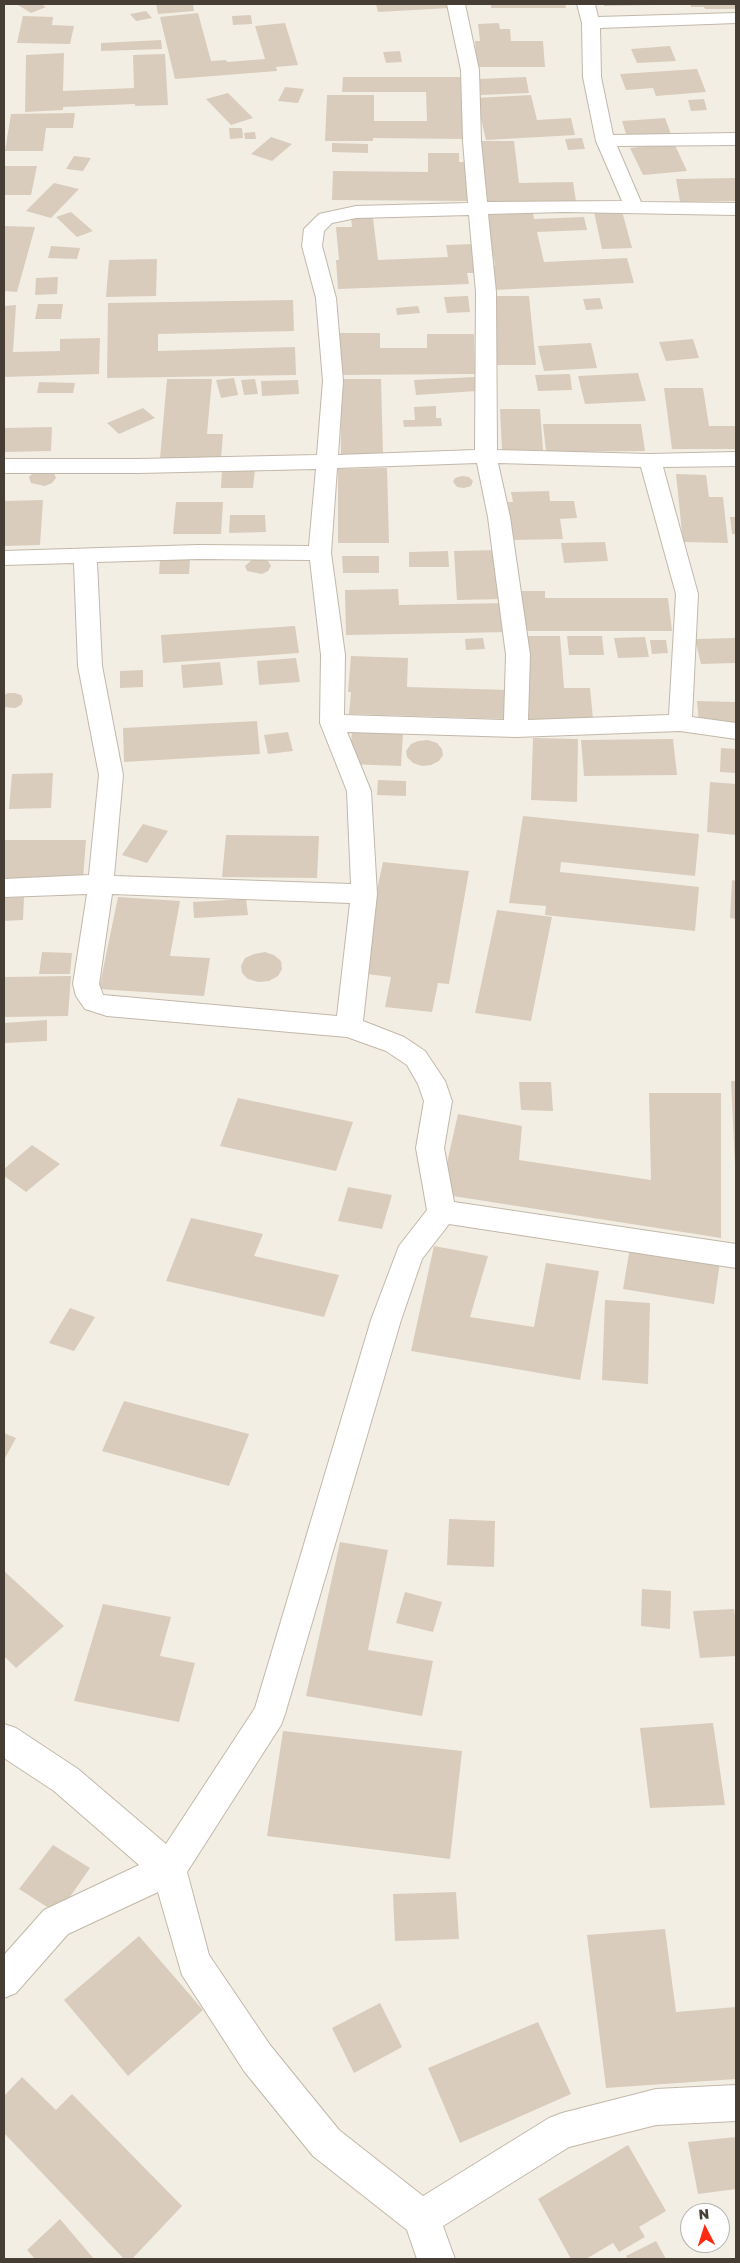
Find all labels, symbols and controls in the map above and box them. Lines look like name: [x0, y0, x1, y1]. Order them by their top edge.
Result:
north arrow: [680, 2203, 730, 2253]
text: N: [698, 2205, 710, 2222]

